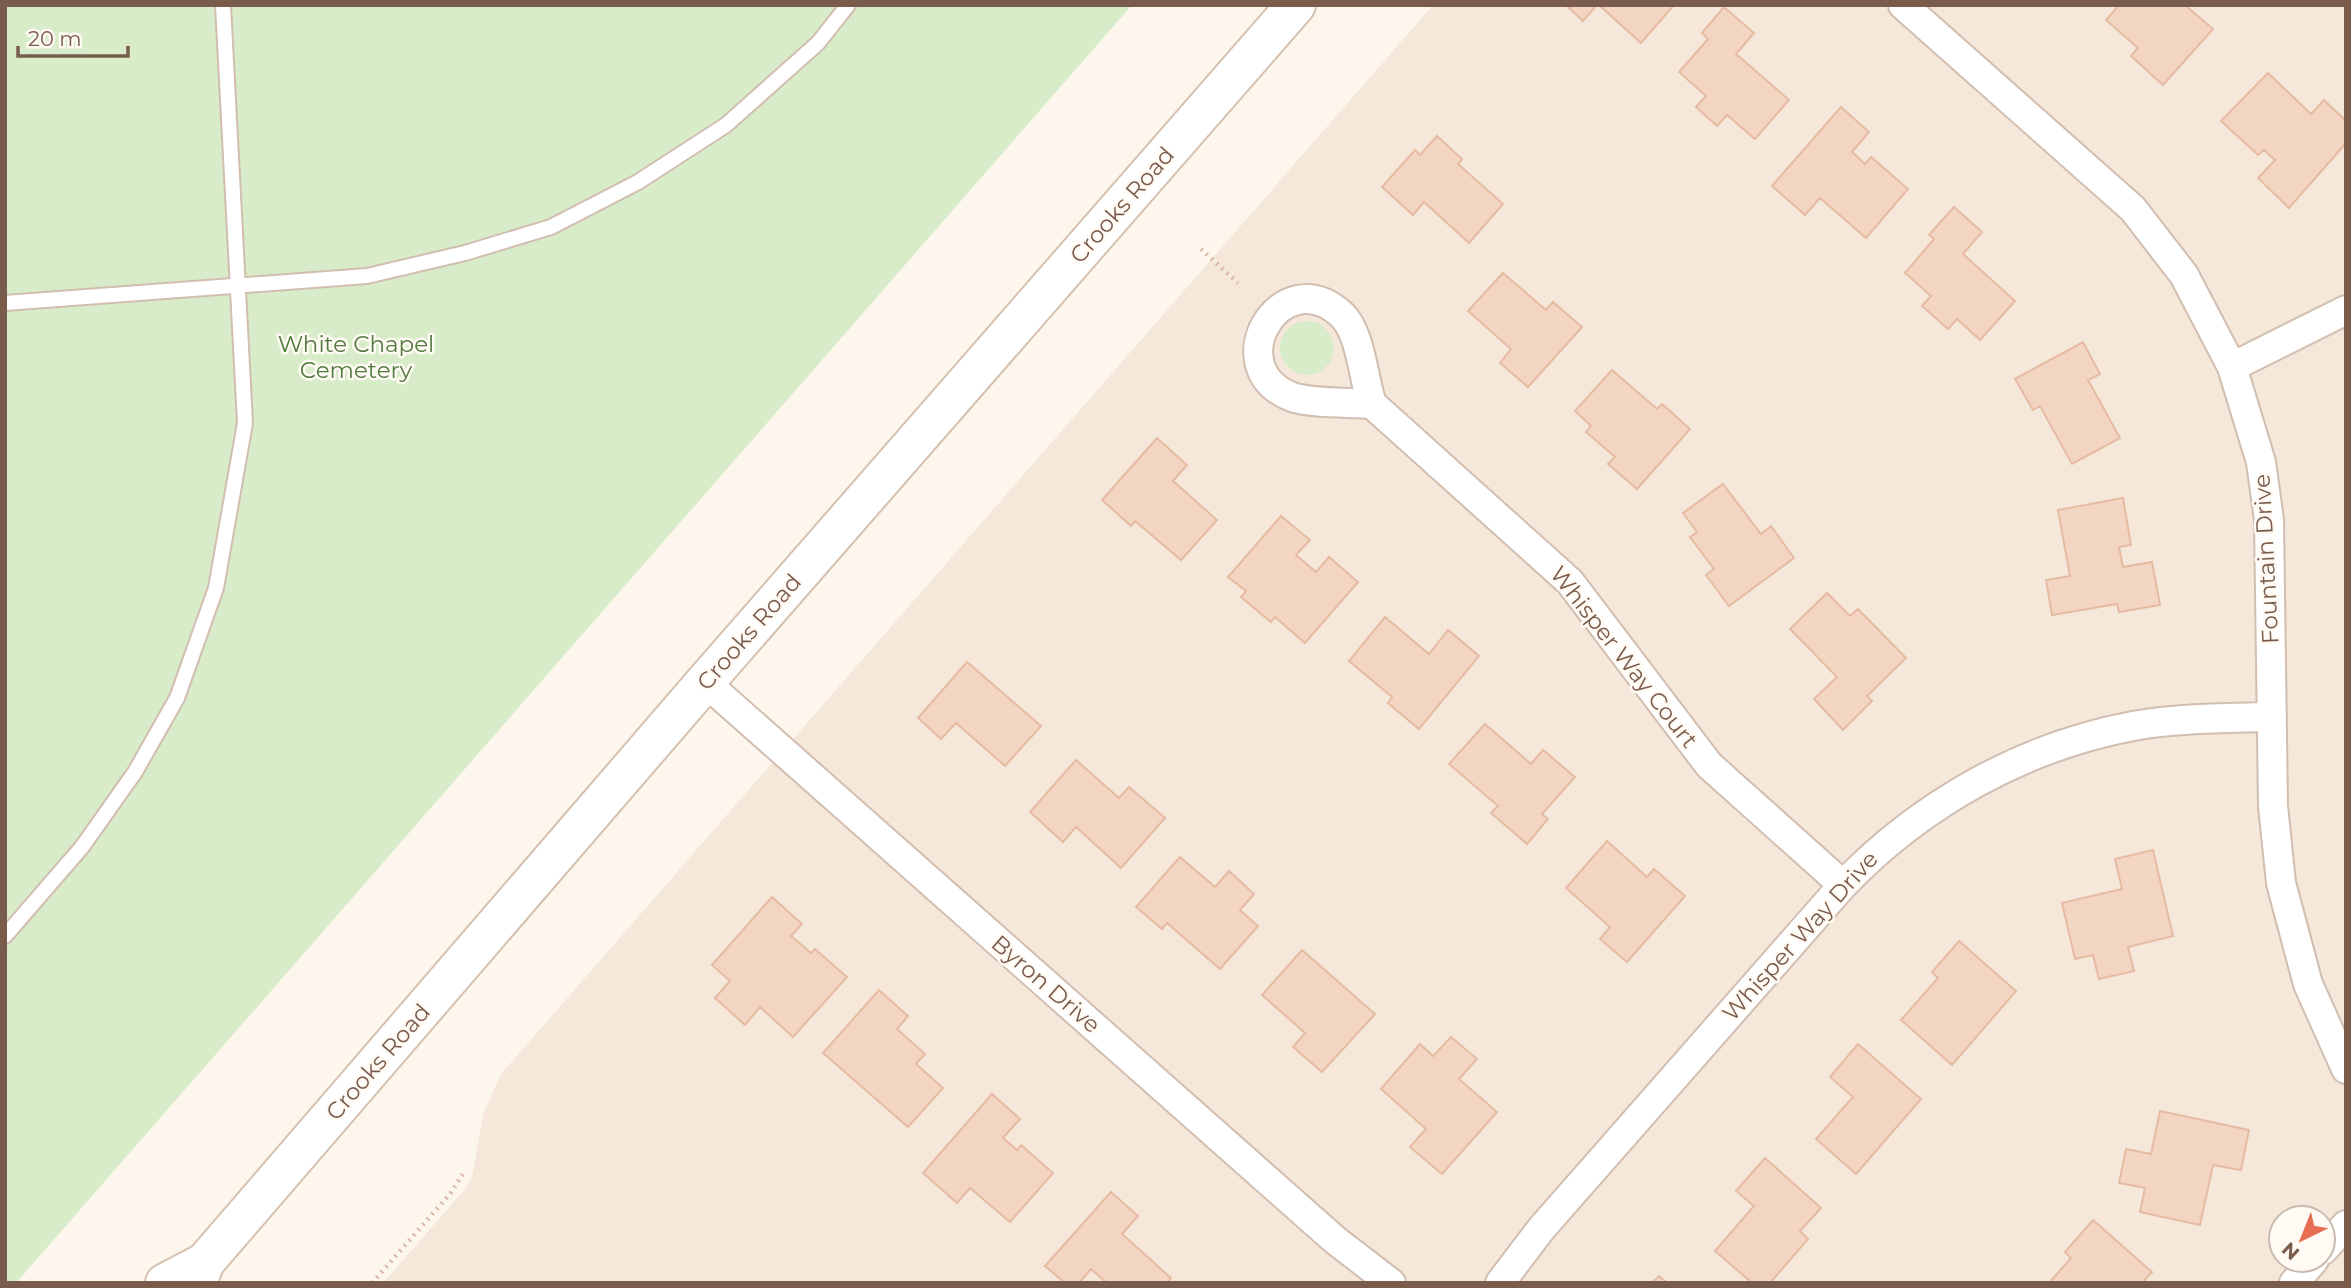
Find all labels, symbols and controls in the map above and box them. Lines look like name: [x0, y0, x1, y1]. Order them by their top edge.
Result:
scale bar: [18, 14, 128, 58]
text: 20 m: [28, 26, 82, 51]
street label: Crooks Road: [1064, 141, 1180, 269]
park label: White Chapel Cemetery: [278, 330, 434, 384]
street label: Fountain Drive: [2248, 473, 2284, 645]
street label: Whisper Way Court: [1544, 560, 1704, 754]
street label: Crooks Road: [691, 568, 807, 696]
street label: Whisper Way Drive: [1716, 845, 1884, 1027]
street label: Byron Drive: [986, 929, 1106, 1039]
street label: Crooks Road: [320, 998, 436, 1126]
north arrow: [2267, 1204, 2337, 1274]
text: N: [2277, 1237, 2304, 1265]

